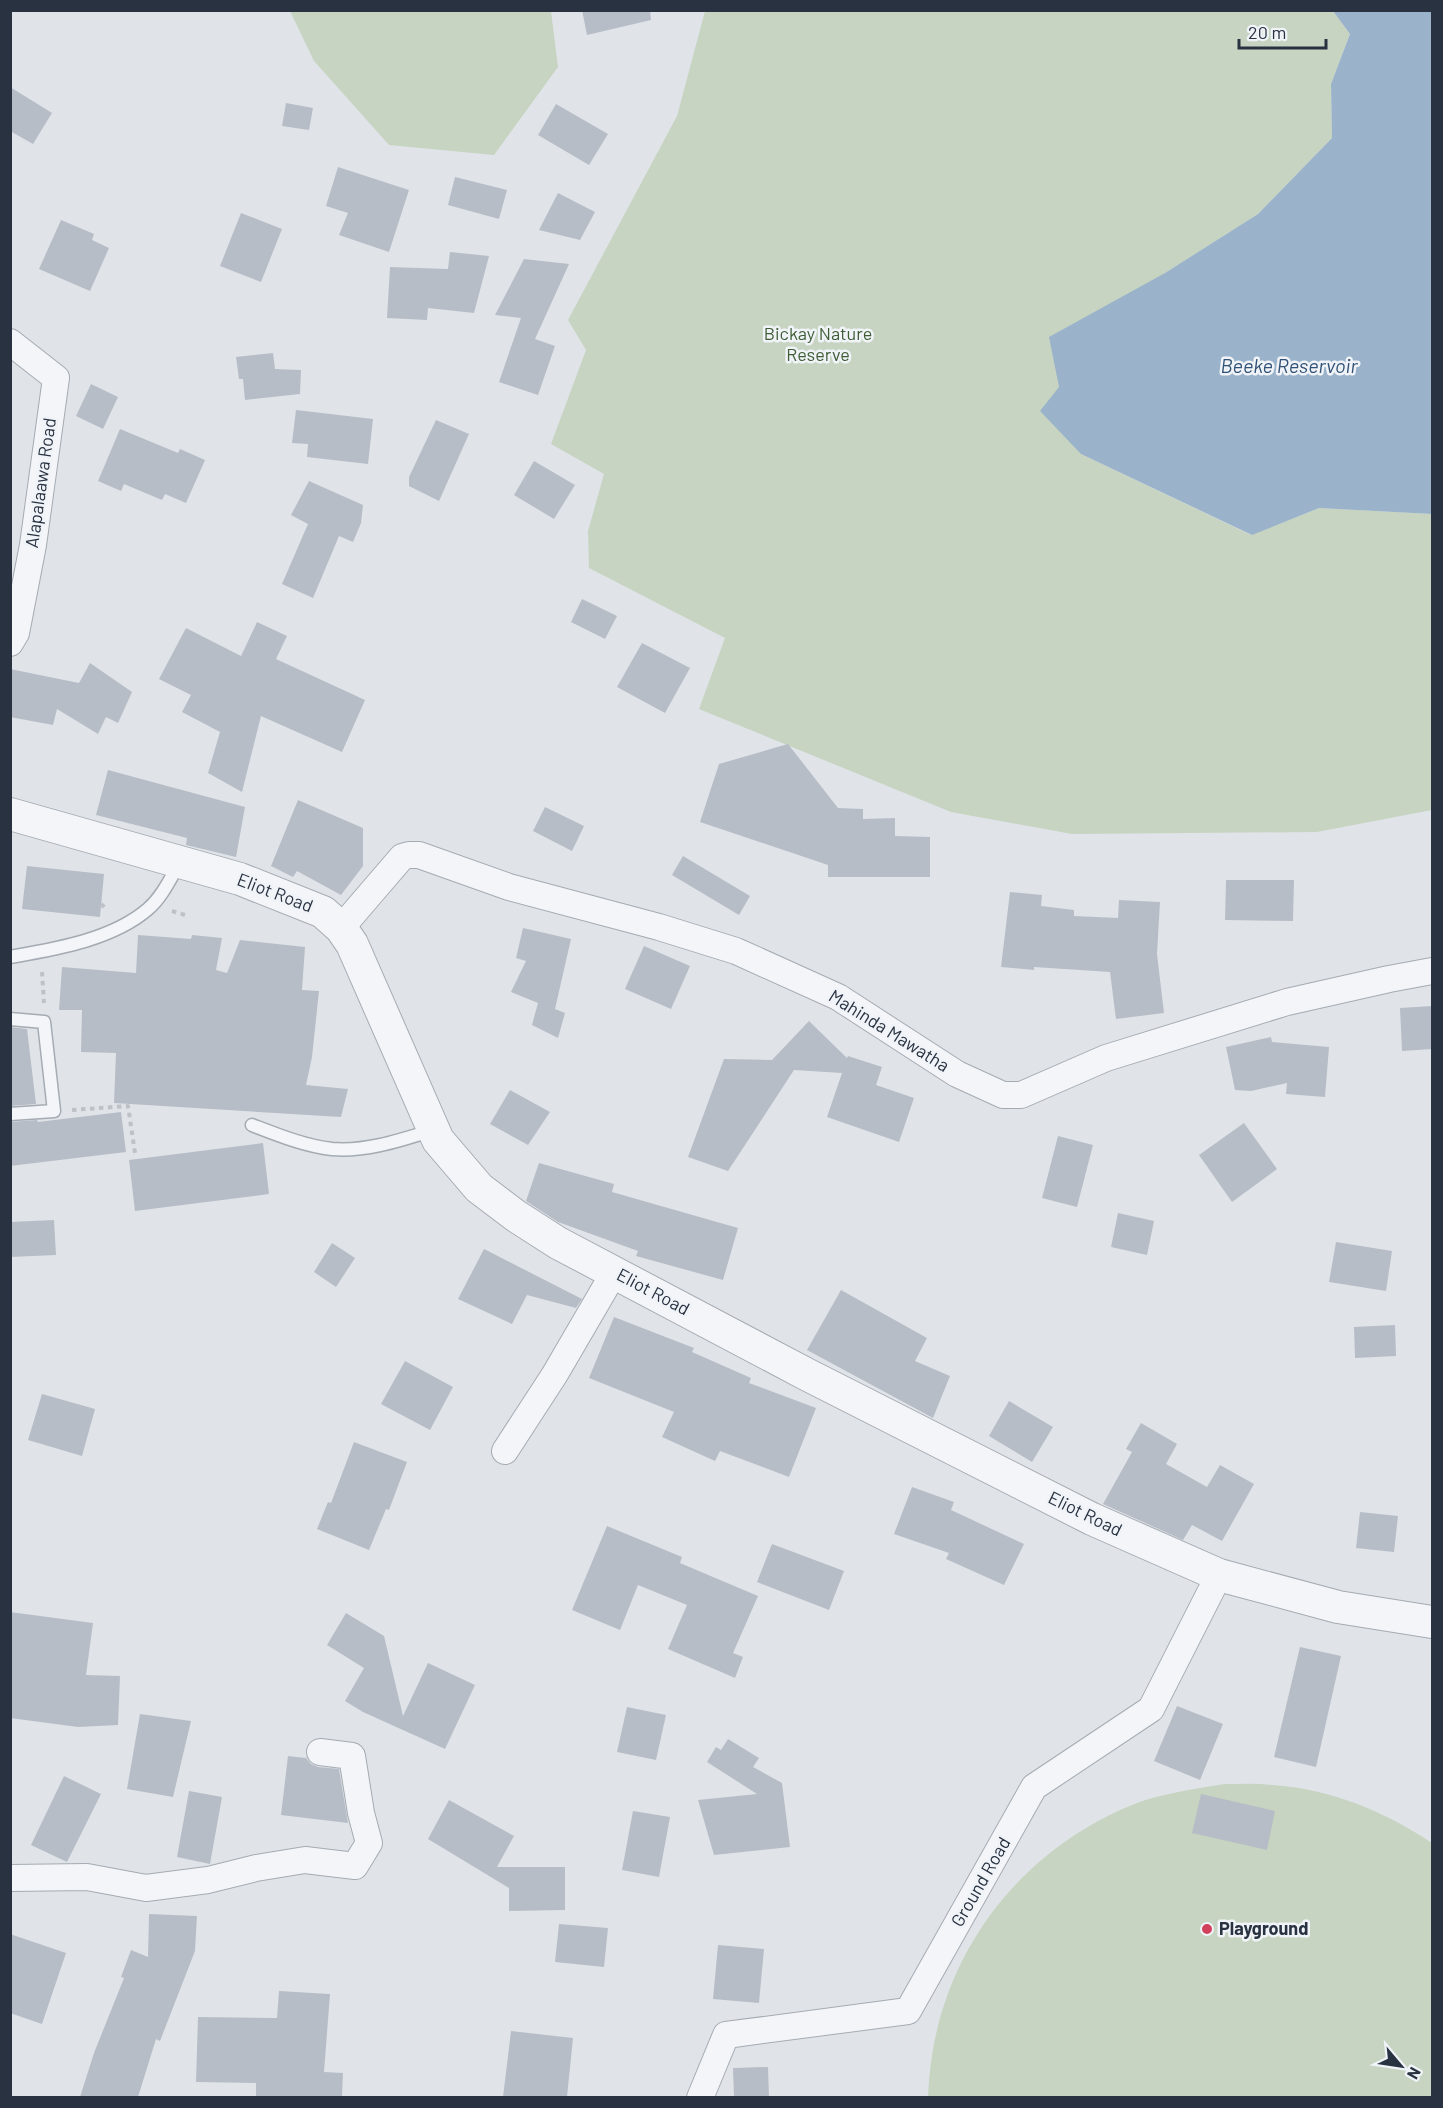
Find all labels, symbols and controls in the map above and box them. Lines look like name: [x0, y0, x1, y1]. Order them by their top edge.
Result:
scale bar: [1239, 12, 1326, 50]
text: 20 m: [1248, 21, 1286, 43]
park label: Bickay Nature Reserve: [764, 322, 872, 365]
water label: Beeke Reservoir: [1220, 353, 1359, 377]
street label: Alapalaawa Road: [20, 416, 60, 549]
street label: Eliot Road: [234, 868, 316, 917]
street label: Mahinda Mawatha: [825, 984, 954, 1076]
street label: Eliot Road: [613, 1263, 694, 1319]
street label: Eliot Road: [1045, 1486, 1126, 1540]
street label: Ground Road: [946, 1833, 1015, 1930]
place label: Playground: [1219, 1917, 1308, 1939]
marker: Playground: [1200, 1922, 1214, 1936]
north arrow: [1371, 2036, 1431, 2096]
text: N: [1404, 2064, 1425, 2083]

